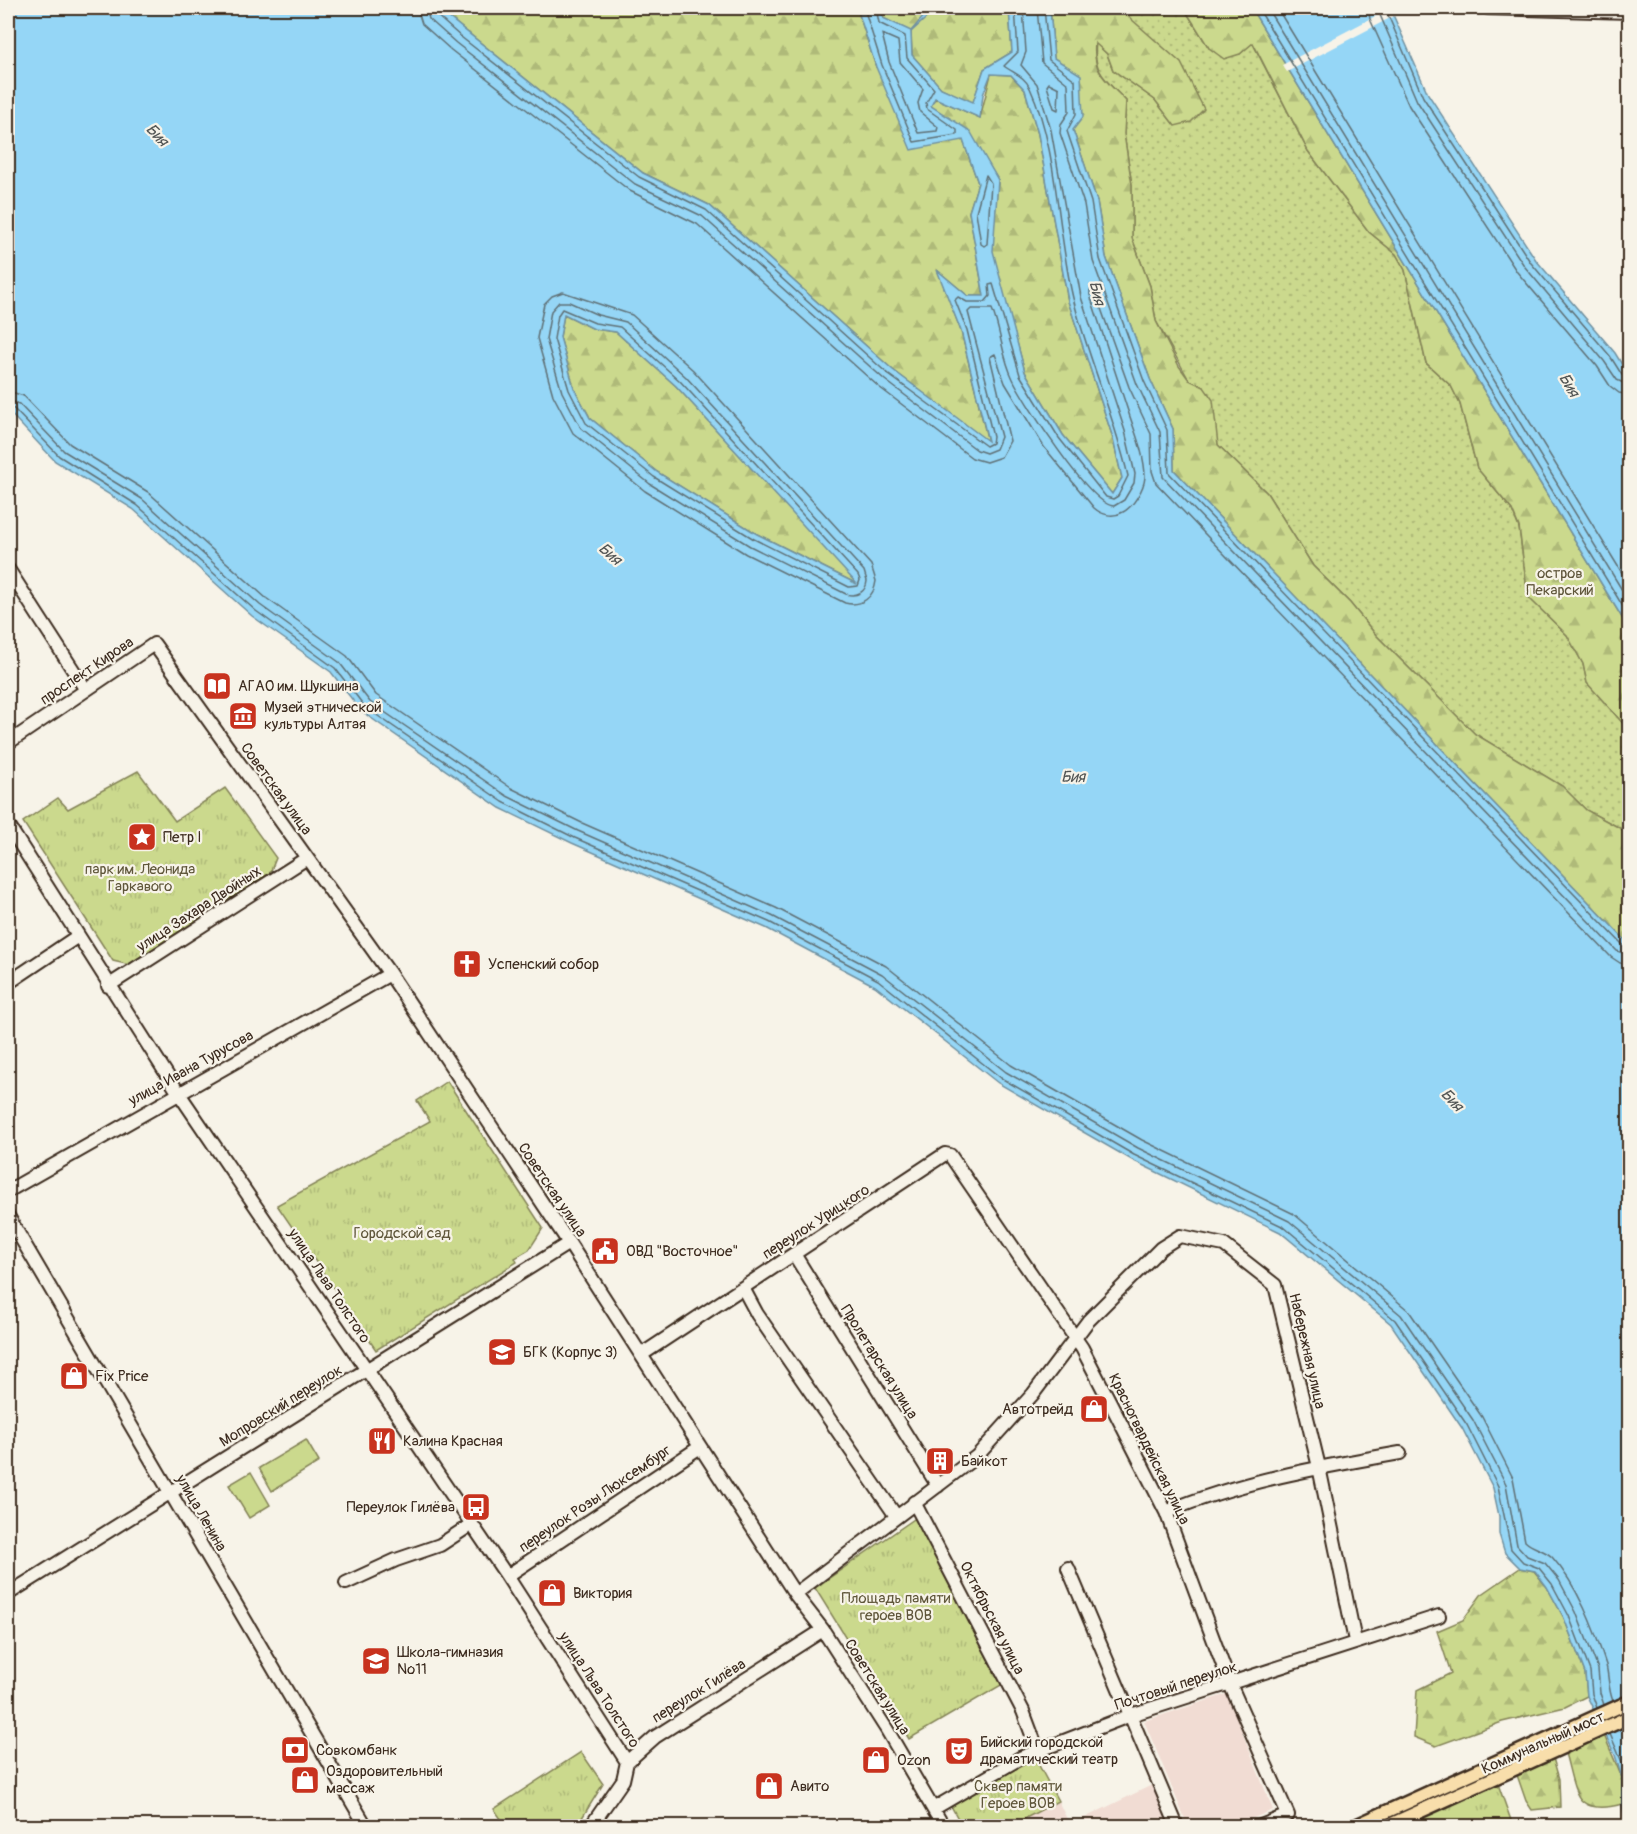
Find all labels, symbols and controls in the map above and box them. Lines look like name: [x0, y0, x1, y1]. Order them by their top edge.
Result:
water label: Бия: [141, 119, 174, 152]
water label: Бия: [1084, 279, 1110, 309]
water label: Бия: [1554, 369, 1585, 402]
water label: Бия: [594, 538, 627, 570]
park label: остров Пекарский: [1526, 564, 1594, 600]
street label: проспект Кирова: [37, 633, 137, 709]
library icon: АГАО им. Шукшина: [201, 670, 233, 702]
place label: АГАО им. Шукшина: [238, 677, 359, 696]
place label: Музей этнической культуры Алтая: [264, 698, 382, 734]
museum icon: Музей этнической культуры Алтая: [227, 700, 259, 732]
street label: Советская улица: [236, 739, 316, 839]
water label: Бия: [1061, 767, 1087, 787]
place icon: Петр I: [126, 821, 158, 853]
place label: Петр I: [163, 828, 201, 847]
park label: парк им. Леонида Гаркавого: [85, 860, 195, 896]
street label: улица Захара Двойных: [132, 862, 265, 957]
church icon: Успенский собор: [451, 948, 483, 980]
place label: Успенский собор: [488, 955, 599, 974]
street label: улица Ивана Турусова: [124, 1026, 257, 1111]
water label: Бия: [1436, 1084, 1469, 1117]
street label: Советская улица: [513, 1139, 591, 1241]
street label: переулок Урицкого: [759, 1180, 873, 1264]
street label: улица Льва Толстого: [283, 1224, 374, 1347]
park label: Городской сад: [354, 1224, 450, 1243]
public building icon: ОВД "Восточное": [589, 1235, 621, 1267]
place label: ОВД "Восточное": [626, 1242, 738, 1261]
street label: Набережная улица: [1284, 1291, 1330, 1411]
street label: Пролетарская улица: [836, 1301, 922, 1423]
school or university icon: БГК (Корпус 3): [486, 1336, 518, 1368]
place label: БГК (Корпус 3): [523, 1343, 618, 1362]
shop icon: Fix Price: [58, 1360, 90, 1392]
street label: Мопровский переулок: [216, 1360, 346, 1451]
place label: Fix Price: [95, 1367, 149, 1386]
street label: Красногвардейская улица: [1104, 1370, 1194, 1528]
shop icon: Автотрейд: [1078, 1393, 1110, 1425]
place label: Автотрейд: [1002, 1400, 1073, 1419]
restaurant icon: Калина Красная: [366, 1425, 398, 1457]
place label: Калина Красная: [403, 1432, 503, 1451]
street label: переулок Розы Люксембург: [515, 1441, 675, 1557]
building icon: Байкот: [924, 1445, 956, 1477]
place label: Байкот: [961, 1452, 1008, 1471]
street label: улица Ленина: [171, 1470, 231, 1555]
bus stop icon: Переулок Гилёва: [460, 1491, 492, 1523]
place label: Переулок Гилёва: [347, 1498, 455, 1517]
street label: Октябрьская улица: [955, 1558, 1029, 1678]
shop icon: Виктория: [536, 1577, 568, 1609]
place label: Виктория: [573, 1584, 632, 1603]
park label: Площадь памяти героев ВОВ: [842, 1589, 951, 1625]
street label: улица Льва Толстого: [554, 1628, 644, 1752]
street label: Советская улица: [840, 1635, 914, 1739]
place label: Школа-гимназия №11: [397, 1643, 503, 1679]
school or university icon: Школа-гимназия №11: [360, 1645, 392, 1677]
street label: переулок Гилёва: [649, 1655, 749, 1727]
street label: Почтовый переулок: [1113, 1657, 1240, 1715]
street label: Коммунальный мост: [1479, 1707, 1608, 1779]
place label: Бийский городской драматический театр: [980, 1733, 1118, 1769]
bank icon: Совкомбанк: [279, 1734, 311, 1766]
theatre icon: Бийский городской драматический театр: [943, 1735, 975, 1767]
place label: Совкомбанк: [316, 1741, 397, 1760]
shop icon: Ozon: [860, 1744, 892, 1776]
place label: Ozon: [897, 1751, 931, 1770]
place label: Оздоровительный массаж: [326, 1762, 443, 1798]
shop icon: Оздоровительный массаж: [289, 1764, 321, 1796]
shop icon: Авито: [753, 1770, 785, 1802]
place label: Авито: [790, 1777, 829, 1796]
park label: Сквер памяти Героев ВОВ: [974, 1777, 1062, 1813]

